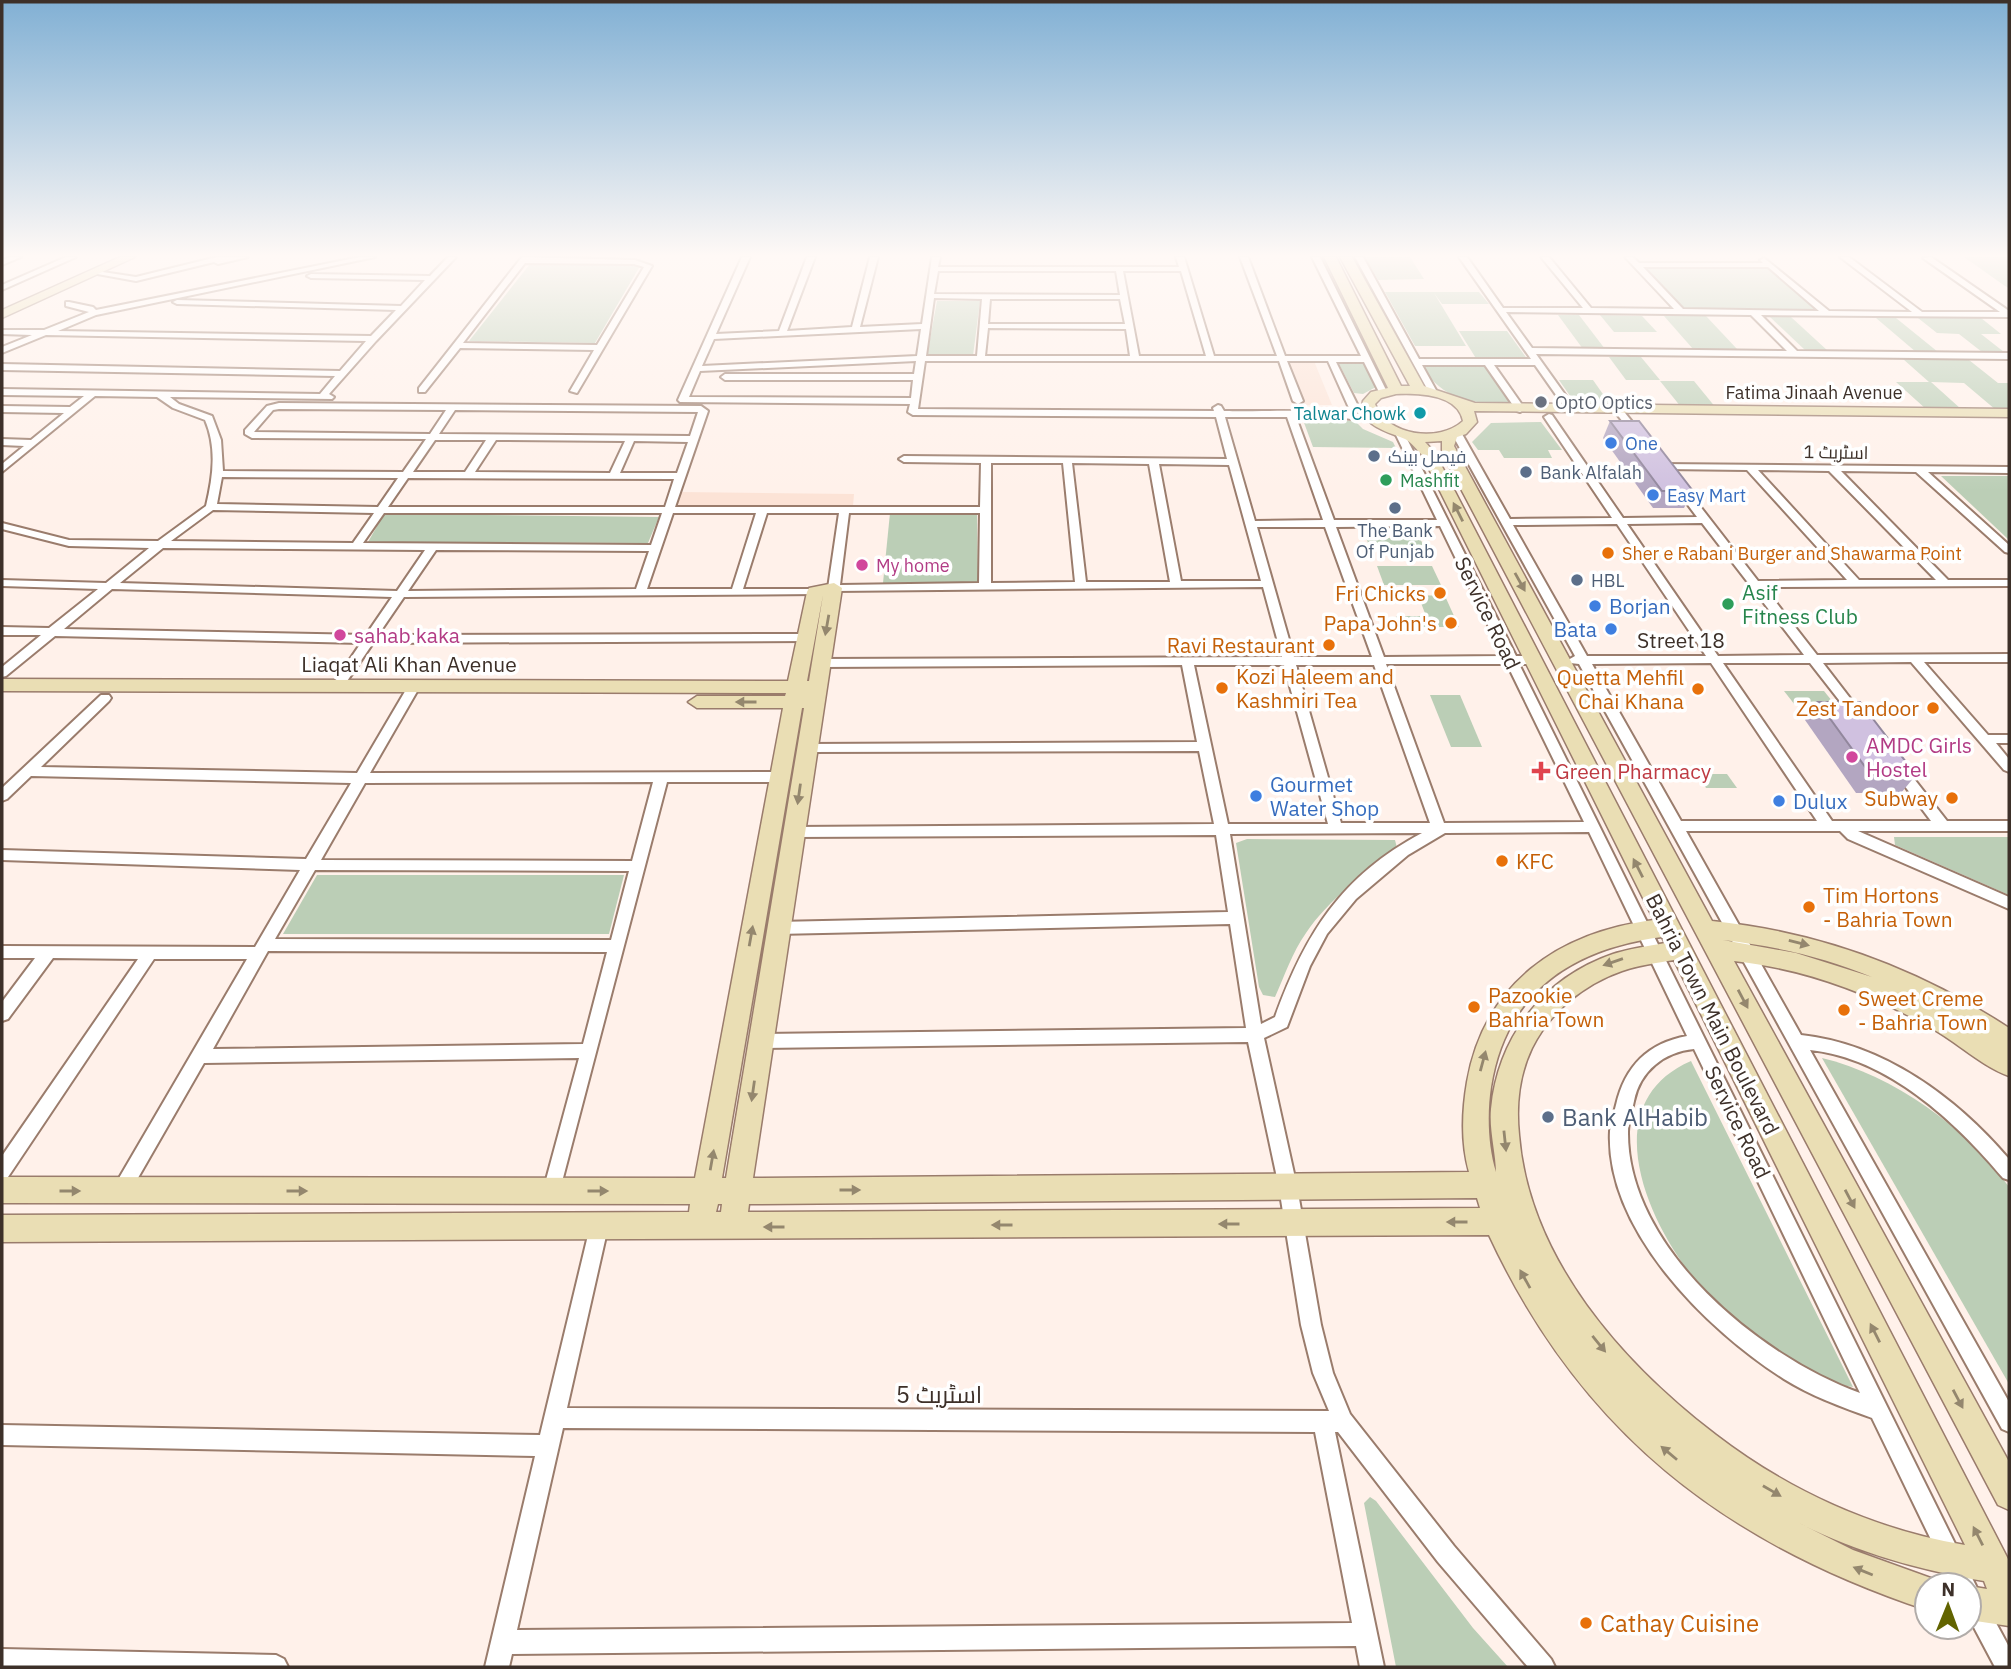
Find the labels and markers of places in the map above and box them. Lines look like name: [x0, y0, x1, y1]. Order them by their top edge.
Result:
place label: OptO Optics: [1555, 391, 1653, 414]
marker: OptO Optics: [1533, 394, 1549, 410]
place label: Talwar Chowk: [1294, 402, 1407, 425]
marker: Talwar Chowk: [1412, 405, 1428, 421]
place label: One: [1625, 432, 1658, 455]
marker: One: [1603, 435, 1619, 451]
place label: فیصل بینک: [1388, 445, 1467, 468]
marker: فیصل بینک: [1366, 448, 1382, 464]
place label: Bank Alfalah: [1540, 461, 1642, 484]
marker: Bank Alfalah: [1518, 464, 1534, 480]
place label: Mashfit: [1400, 469, 1460, 492]
marker: Mashfit: [1378, 472, 1394, 488]
place label: Easy Mart: [1667, 484, 1746, 507]
marker: Easy Mart: [1645, 487, 1661, 503]
marker: The Bank Of Punjab: [1387, 500, 1403, 516]
place label: The Bank Of Punjab: [1356, 519, 1434, 563]
place label: Sher e Rabani Burger and Shawarma Point: [1622, 542, 1962, 565]
marker: Sher e Rabani Burger and Shawarma Point: [1600, 545, 1616, 561]
place label: My home: [876, 554, 950, 577]
marker: My home: [854, 557, 870, 573]
place label: HBL: [1591, 569, 1625, 592]
marker: HBL: [1569, 572, 1585, 588]
place label: Asif Fitness Club: [1742, 578, 1858, 630]
place label: Fri Chicks: [1335, 579, 1426, 607]
marker: Fri Chicks: [1432, 585, 1448, 601]
place label: Borjan: [1609, 592, 1671, 620]
marker: Asif Fitness Club: [1720, 596, 1736, 612]
marker: Borjan: [1587, 598, 1603, 614]
place label: Papa John's: [1324, 609, 1437, 637]
marker: Papa John's: [1443, 615, 1459, 631]
place label: Bata: [1553, 615, 1597, 643]
place label: sahab kaka: [354, 621, 460, 649]
marker: Bata: [1603, 621, 1619, 637]
marker: sahab kaka: [332, 627, 348, 643]
place label: Ravi Restaurant: [1167, 631, 1315, 659]
marker: Ravi Restaurant: [1321, 637, 1337, 653]
place label: Kozi Haleem and Kashmiri Tea: [1236, 662, 1394, 714]
place label: Quetta Mehfil Chai Khana: [1557, 663, 1684, 715]
marker: Kozi Haleem and Kashmiri Tea: [1214, 680, 1230, 696]
marker: Quetta Mehfil Chai Khana: [1690, 681, 1706, 697]
place label: Zest Tandoor: [1796, 694, 1919, 722]
marker: Zest Tandoor: [1925, 700, 1941, 716]
place label: AMDC Girls Hostel: [1866, 731, 1972, 783]
marker: AMDC Girls Hostel: [1844, 749, 1860, 765]
place label: Green Pharmacy: [1555, 757, 1712, 785]
marker: Green Pharmacy: [1533, 763, 1549, 779]
place label: Gourmet Water Shop: [1270, 770, 1379, 822]
place label: Subway: [1864, 784, 1939, 812]
place label: Dulux: [1793, 787, 1848, 815]
marker: Gourmet Water Shop: [1248, 788, 1264, 804]
marker: Subway: [1944, 790, 1960, 806]
marker: Dulux: [1771, 793, 1787, 809]
place label: KFC: [1516, 847, 1554, 875]
marker: KFC: [1494, 853, 1510, 869]
place label: Tim Hortons - Bahria Town: [1823, 881, 1953, 933]
marker: Tim Hortons - Bahria Town: [1801, 899, 1817, 915]
place label: Pazookie Bahria Town: [1488, 981, 1604, 1033]
place label: Sweet Creme - Bahria Town: [1858, 984, 1988, 1036]
marker: Pazookie Bahria Town: [1466, 999, 1482, 1015]
marker: Sweet Creme - Bahria Town: [1836, 1002, 1852, 1018]
place label: Bank AlHabib: [1562, 1101, 1708, 1133]
marker: Bank AlHabib: [1540, 1109, 1556, 1125]
place label: Cathay Cuisine: [1600, 1607, 1759, 1639]
marker: Cathay Cuisine: [1578, 1615, 1594, 1631]

